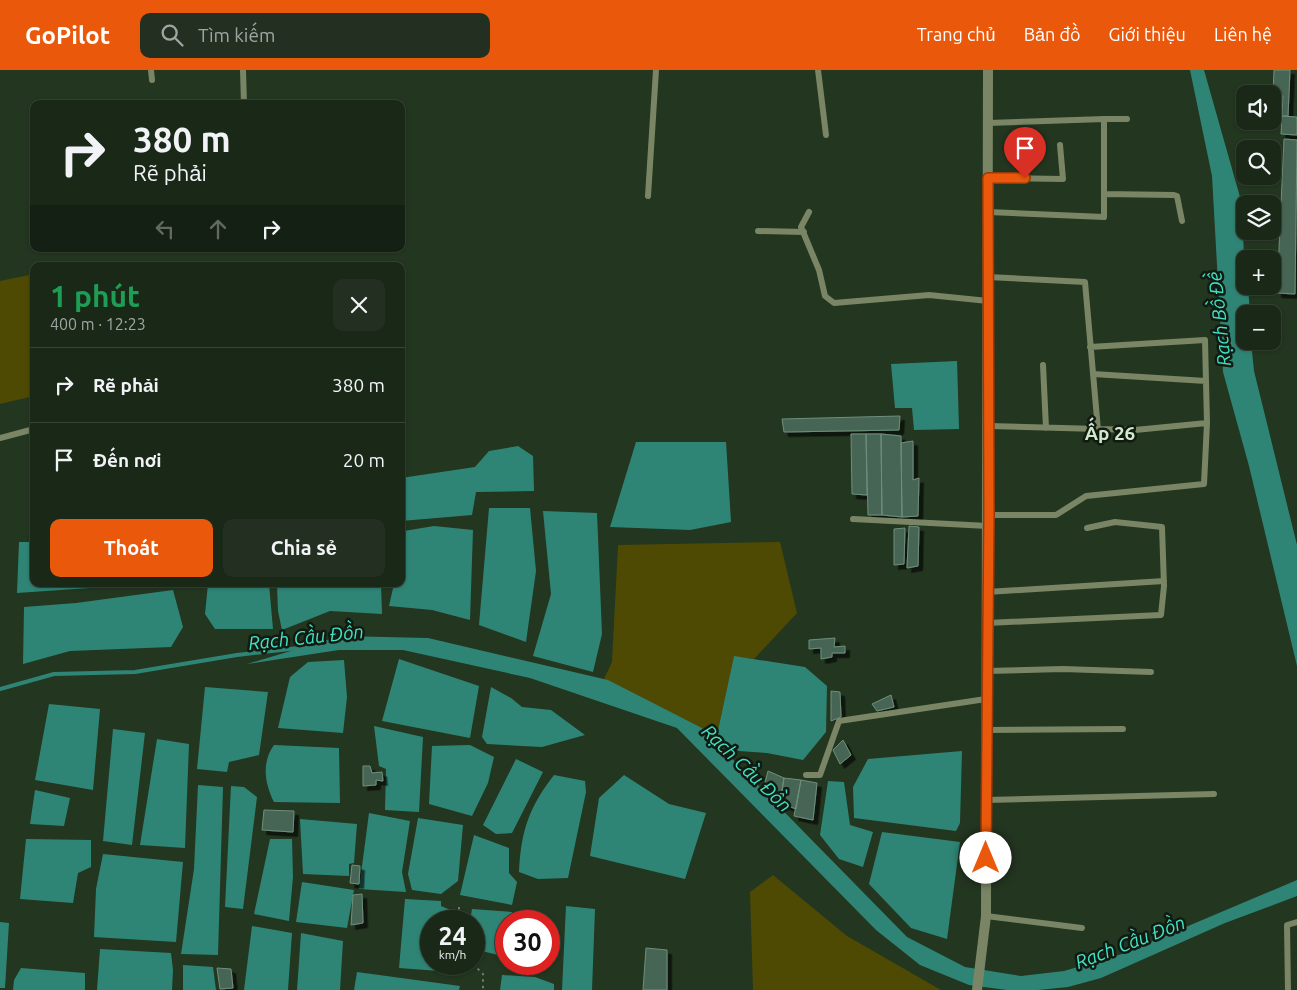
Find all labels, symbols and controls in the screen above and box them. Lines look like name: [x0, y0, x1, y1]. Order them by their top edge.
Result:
search box: [140, 13, 490, 58]
icon: search: [158, 21, 186, 49]
text: GoPilot: [25, 22, 110, 49]
text: Tìm kiếm: [198, 24, 275, 46]
text: Trang chủ: [917, 24, 996, 44]
text: Bản đồ: [1024, 24, 1081, 44]
text: Giới thiệu: [1109, 24, 1186, 44]
text: Liên hệ: [1214, 24, 1272, 44]
map controls: [1236, 85, 1281, 350]
button: sound: [1236, 85, 1281, 130]
text: 380 m: [133, 119, 231, 159]
icon: right: [50, 120, 115, 185]
pin: [1004, 127, 1046, 178]
icon: arrive: [1011, 134, 1039, 162]
button: search: [1236, 140, 1281, 185]
text: Rẽ phải: [133, 160, 207, 185]
button: layers: [1236, 195, 1281, 240]
icon: left: [151, 215, 179, 243]
icon: ahead: [204, 215, 232, 243]
icon: right: [257, 215, 285, 243]
button: +: [1236, 250, 1281, 295]
water label: Rạch Bồ Đề: [1201, 270, 1235, 367]
text: 1 phút: [50, 279, 140, 313]
button: close: [333, 279, 385, 331]
button: −: [1236, 305, 1281, 350]
text: 400 m · 12:23: [50, 315, 146, 333]
icon: right: [50, 371, 78, 399]
text: Rẽ phải: [93, 374, 159, 396]
text: 380 m: [332, 374, 385, 396]
district label: Ấp 26: [1085, 417, 1135, 444]
icon: arrive: [50, 446, 78, 474]
text: Đến nơi: [93, 449, 162, 471]
text: 20 m: [343, 449, 385, 471]
button: Thoát: [50, 519, 213, 577]
button: Chia sẻ: [223, 519, 385, 577]
water label: Rạch Cầu Đồn: [247, 618, 365, 654]
water label: Rạch Cầu Đồn: [698, 719, 798, 816]
position arrow: [959, 831, 1011, 883]
water label: Rạch Cầu Đồn: [1071, 909, 1188, 973]
speed limit sign: 30: [495, 910, 560, 975]
text: 24: [438, 922, 467, 950]
text: km/h: [439, 948, 466, 961]

